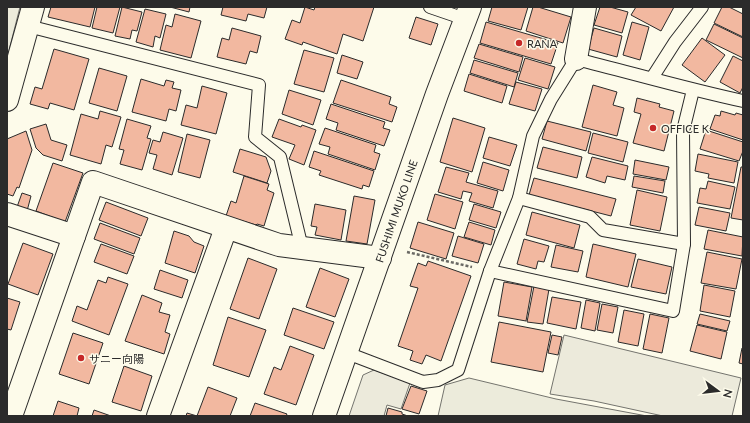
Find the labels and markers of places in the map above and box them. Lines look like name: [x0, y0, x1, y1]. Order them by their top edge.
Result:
place label: RANA: [527, 37, 558, 50]
marker: RANA: [514, 38, 524, 48]
place label: OFFICE K: [661, 122, 710, 135]
marker: OFFICE K: [648, 123, 658, 133]
place label: サニー向陽: [89, 352, 144, 365]
marker: サニー向陽: [76, 353, 86, 363]

